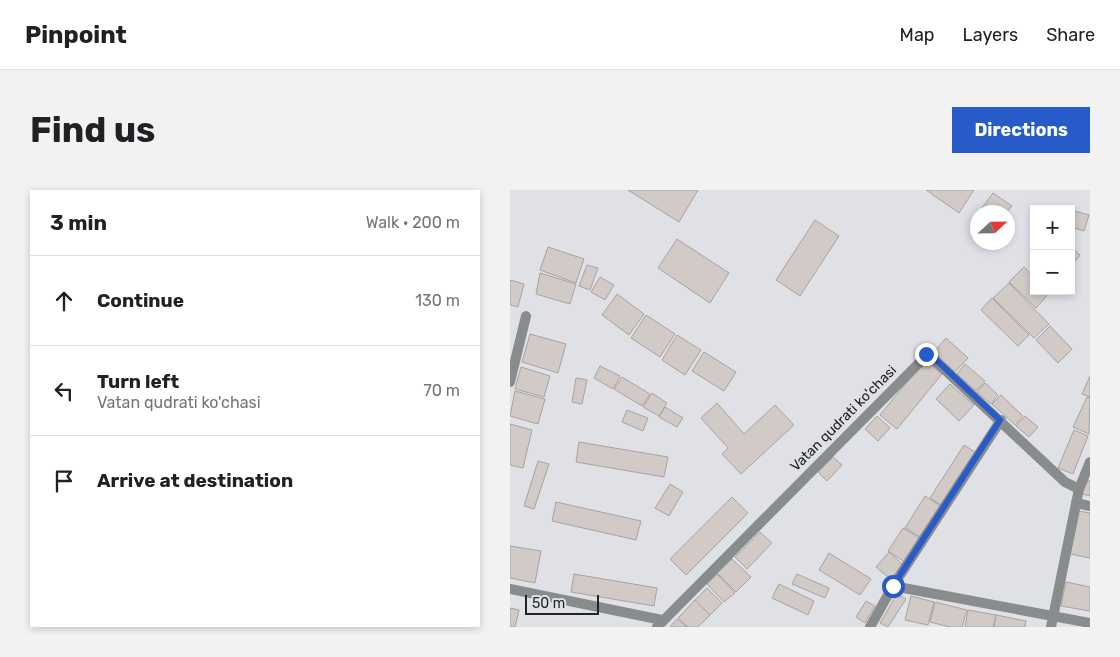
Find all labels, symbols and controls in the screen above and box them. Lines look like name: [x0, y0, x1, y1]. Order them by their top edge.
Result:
text: Pinpoint: [25, 21, 127, 49]
text: Map: [900, 24, 935, 46]
text: Layers: [963, 24, 1018, 46]
text: Share: [1046, 24, 1095, 46]
button: Directions: [952, 107, 1090, 153]
text: Find us: [30, 109, 155, 151]
north arrow: [970, 205, 1015, 250]
map controls: [1030, 205, 1075, 295]
button: +: [1030, 205, 1075, 250]
text: 3 min: [50, 210, 107, 235]
text: Walk · 200 m: [366, 213, 460, 232]
button: −: [1030, 250, 1075, 295]
icon: ahead: [50, 287, 78, 315]
text: Continue: [97, 289, 184, 312]
text: 130 m: [415, 291, 460, 310]
route end: [915, 343, 938, 366]
street label: Vatan qudrati ko'chasi: [787, 362, 900, 475]
text: Turn left: [97, 370, 179, 393]
icon: left: [50, 377, 78, 405]
text: 70 m: [423, 381, 460, 400]
text: Vatan qudrati ko'chasi: [97, 393, 261, 412]
icon: arrive: [50, 467, 78, 495]
text: Arrive at destination: [97, 469, 293, 492]
route start: [882, 575, 905, 598]
scale bar: [525, 592, 599, 615]
text: 50 m: [532, 595, 565, 612]

